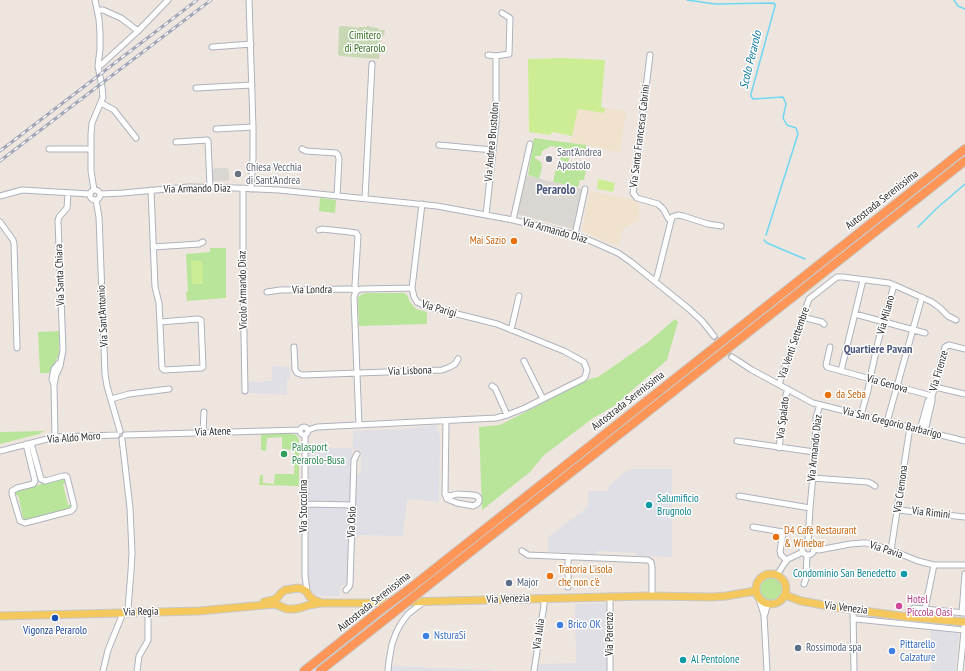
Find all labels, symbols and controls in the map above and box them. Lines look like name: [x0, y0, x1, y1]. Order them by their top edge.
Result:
park label: Cimitero di Perarolo: [344, 29, 386, 55]
water label: Scolo Perarolo: [737, 29, 765, 91]
street label: Via Santa Francesca Cabrini: [627, 84, 653, 188]
street label: Via Andrea Brustolon: [482, 102, 502, 182]
place label: Sant'Andrea Apostolo: [557, 146, 602, 172]
marker: Sant'Andrea Apostolo: [544, 154, 554, 164]
place label: Chiesa Vecchia di Sant'Andrea: [246, 161, 302, 187]
street label: Autostrada Serenissima: [843, 167, 921, 233]
marker: Chiesa Vecchia di Sant'Andrea: [233, 169, 243, 179]
street label: Via Armando Diaz: [163, 182, 231, 196]
district label: Perarolo: [536, 182, 576, 198]
street label: Via Armando Diaz: [521, 215, 589, 247]
place label: Mai Sazio: [470, 234, 506, 248]
marker: Mai Sazio: [509, 236, 519, 246]
street label: Via Santa Chiara: [52, 244, 68, 306]
street label: Vicolo Armando Diaz: [236, 251, 250, 329]
street label: Via Londra: [292, 283, 332, 297]
street label: Via Sant'Antonio: [95, 285, 111, 347]
street label: Via Milano: [874, 294, 898, 336]
street label: Via Parigi: [420, 298, 458, 320]
street label: Via Venti Settembre: [776, 305, 812, 381]
district label: Quartiere Pavan: [844, 343, 912, 357]
street label: Via Firenze: [927, 349, 951, 393]
street label: Via Lisbona: [388, 364, 432, 378]
street label: Autostrada Serenissima: [589, 368, 667, 434]
street label: Via Genova: [865, 372, 909, 396]
place label: da Seba: [836, 388, 866, 402]
marker: da Seba: [823, 390, 833, 400]
street label: Via Spalato: [774, 396, 792, 440]
street label: Via San Gregorio Barbarigo: [841, 404, 943, 442]
street label: Via Armando Diaz: [805, 414, 825, 482]
street label: Via Atene: [195, 425, 231, 439]
street label: Via Aldo Moro: [47, 430, 101, 446]
place label: Palasport Perarolo-Busa: [292, 441, 345, 467]
marker: Palasport Perarolo-Busa: [279, 449, 289, 459]
street label: Via Cremona: [891, 464, 911, 514]
street label: Via Stoccolma: [297, 480, 311, 532]
place label: Salumificio Brugnolo: [657, 492, 699, 518]
marker: Salumificio Brugnolo: [644, 500, 654, 510]
street label: Via Rimini: [911, 504, 951, 522]
street label: Via Oslo: [345, 506, 359, 538]
place label: D4 Cafè Restaurant & Winebar: [784, 524, 857, 550]
marker: D4 Cafè Restaurant & Winebar: [771, 532, 781, 542]
street label: Via Pavia: [868, 538, 904, 562]
place label: Tratoria L'isola che non c'è: [558, 563, 612, 589]
place label: Condominio San Benedetto: [793, 567, 896, 581]
street label: Autostrada Serenissima: [335, 569, 413, 635]
marker: Condominio San Benedetto: [899, 569, 909, 579]
marker: Tratoria L'isola che non c'è: [545, 571, 555, 581]
place label: Major: [517, 576, 539, 590]
marker: Major: [504, 578, 514, 588]
street label: Via Venezia: [486, 592, 530, 606]
place label: Hotel Piccola Oasi: [907, 593, 952, 619]
street label: Via Venezia: [824, 599, 868, 617]
marker: Hotel Piccola Oasi: [894, 601, 904, 611]
street label: Via Regia: [123, 605, 159, 619]
street label: Via Parenzo: [603, 612, 617, 656]
marker: Vigonza Perarolo: [50, 613, 60, 623]
street label: Via Julia: [530, 618, 548, 650]
place label: Brico OK: [568, 618, 601, 632]
marker: Brico OK: [555, 620, 565, 630]
place label: Vigonza Perarolo: [23, 624, 87, 638]
place label: NsturaSi: [434, 629, 466, 643]
marker: NsturaSi: [421, 631, 431, 641]
place label: Pittarello Calzature: [900, 638, 936, 664]
place label: Rossimoda spa: [806, 641, 862, 655]
marker: Rossimoda spa: [793, 643, 803, 653]
marker: Pittarello Calzature: [887, 646, 897, 656]
place label: Al Pentolone: [691, 653, 739, 667]
marker: Al Pentolone: [678, 655, 688, 665]

